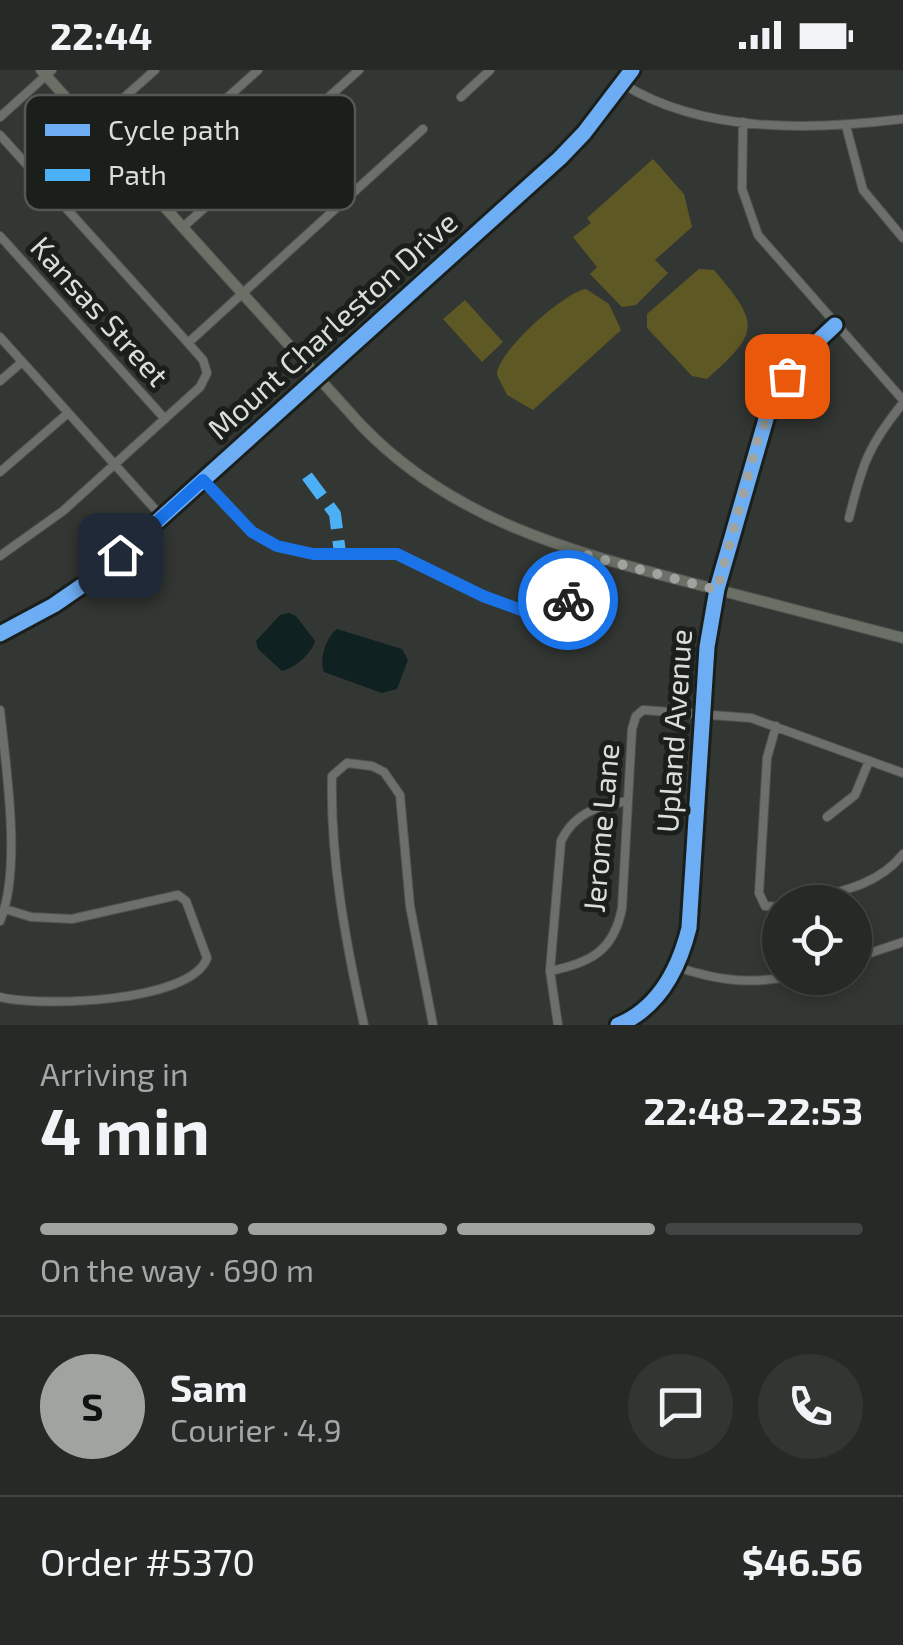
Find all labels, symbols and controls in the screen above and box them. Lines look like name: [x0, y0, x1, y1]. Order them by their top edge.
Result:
text: 22:44: [50, 12, 152, 58]
legend: [25, 95, 355, 210]
text: Cycle path: [108, 112, 240, 146]
text: Path: [108, 157, 167, 191]
street label: Mount Charleston Drive: [200, 203, 464, 446]
street label: Kansas Street: [24, 229, 177, 393]
pin: [745, 334, 830, 419]
icon: bag: [760, 349, 815, 404]
pin: [78, 513, 163, 598]
icon: home: [93, 528, 148, 583]
courier: [518, 550, 618, 650]
icon: bike: [541, 573, 596, 628]
street label: Upland Avenue: [648, 628, 698, 834]
street label: Jerome Lane: [575, 742, 625, 914]
map controls: [762, 885, 872, 995]
button: locate: [762, 885, 872, 995]
text: Arriving in: [40, 1054, 189, 1092]
text: 22:48–22:53: [643, 1087, 863, 1133]
text: 4 min: [40, 1090, 210, 1168]
text: On the way · 690 m: [40, 1250, 314, 1288]
button: chat: [628, 1354, 733, 1459]
button: phone: [758, 1354, 863, 1459]
text: Sam: [170, 1364, 247, 1410]
text: S: [81, 1383, 104, 1429]
text: Courier · 4.9: [170, 1410, 342, 1448]
text: Order #5370: [40, 1538, 255, 1584]
text: $46.56: [742, 1538, 863, 1584]

